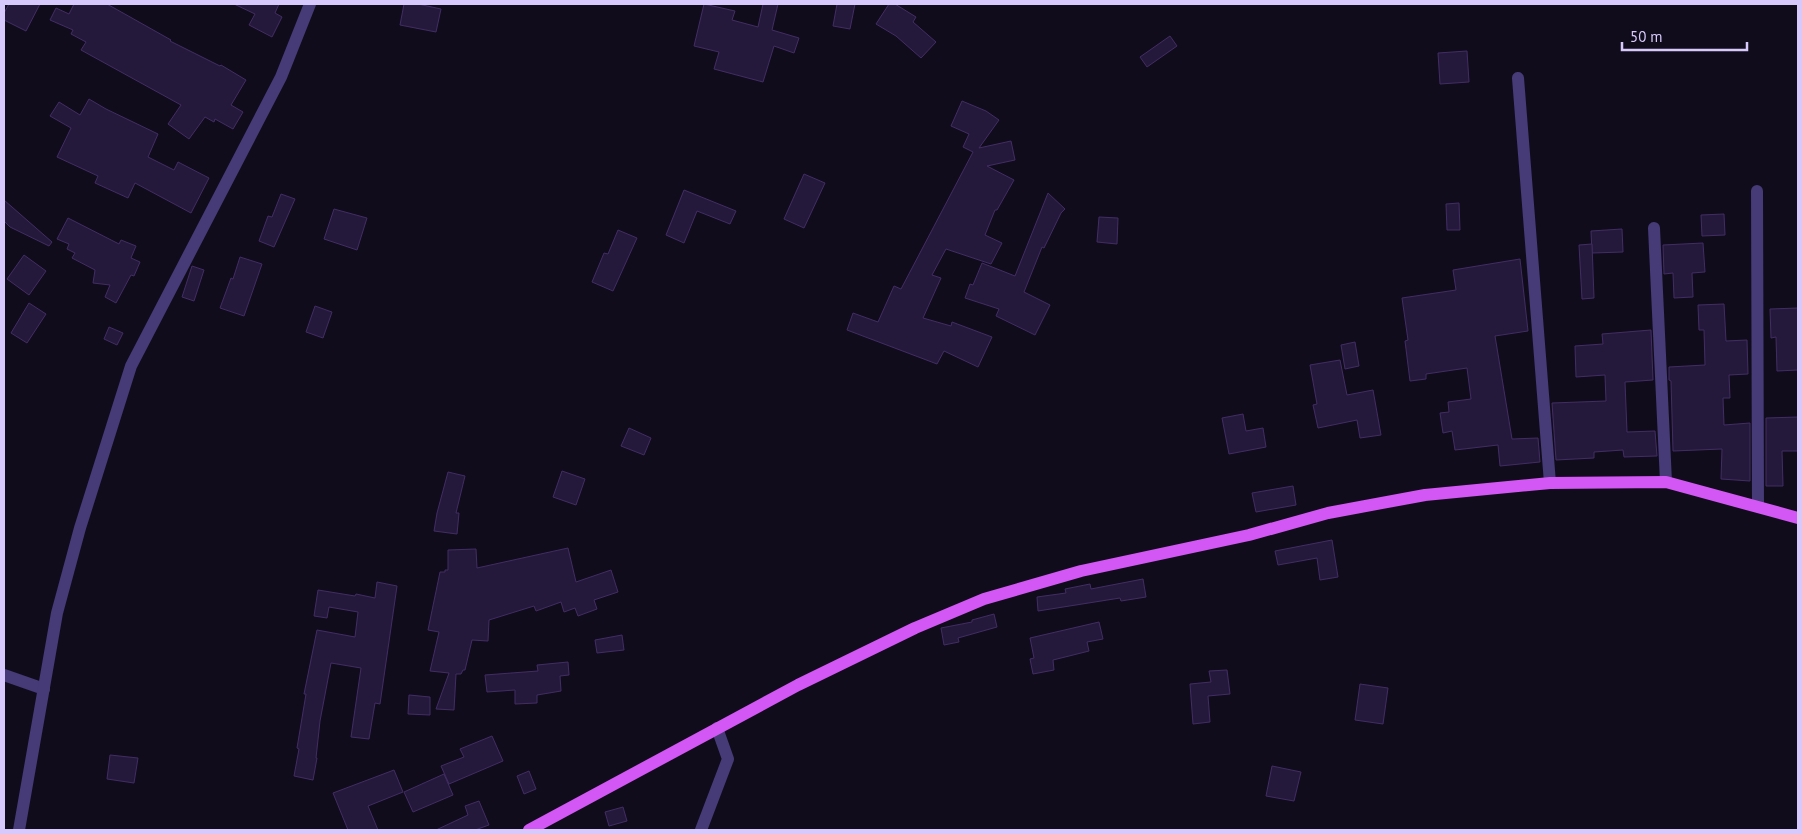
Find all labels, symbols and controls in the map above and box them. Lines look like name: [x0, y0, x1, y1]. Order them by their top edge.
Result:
scale bar: [1622, 20, 1747, 52]
text: 50 m: [1630, 27, 1663, 46]

